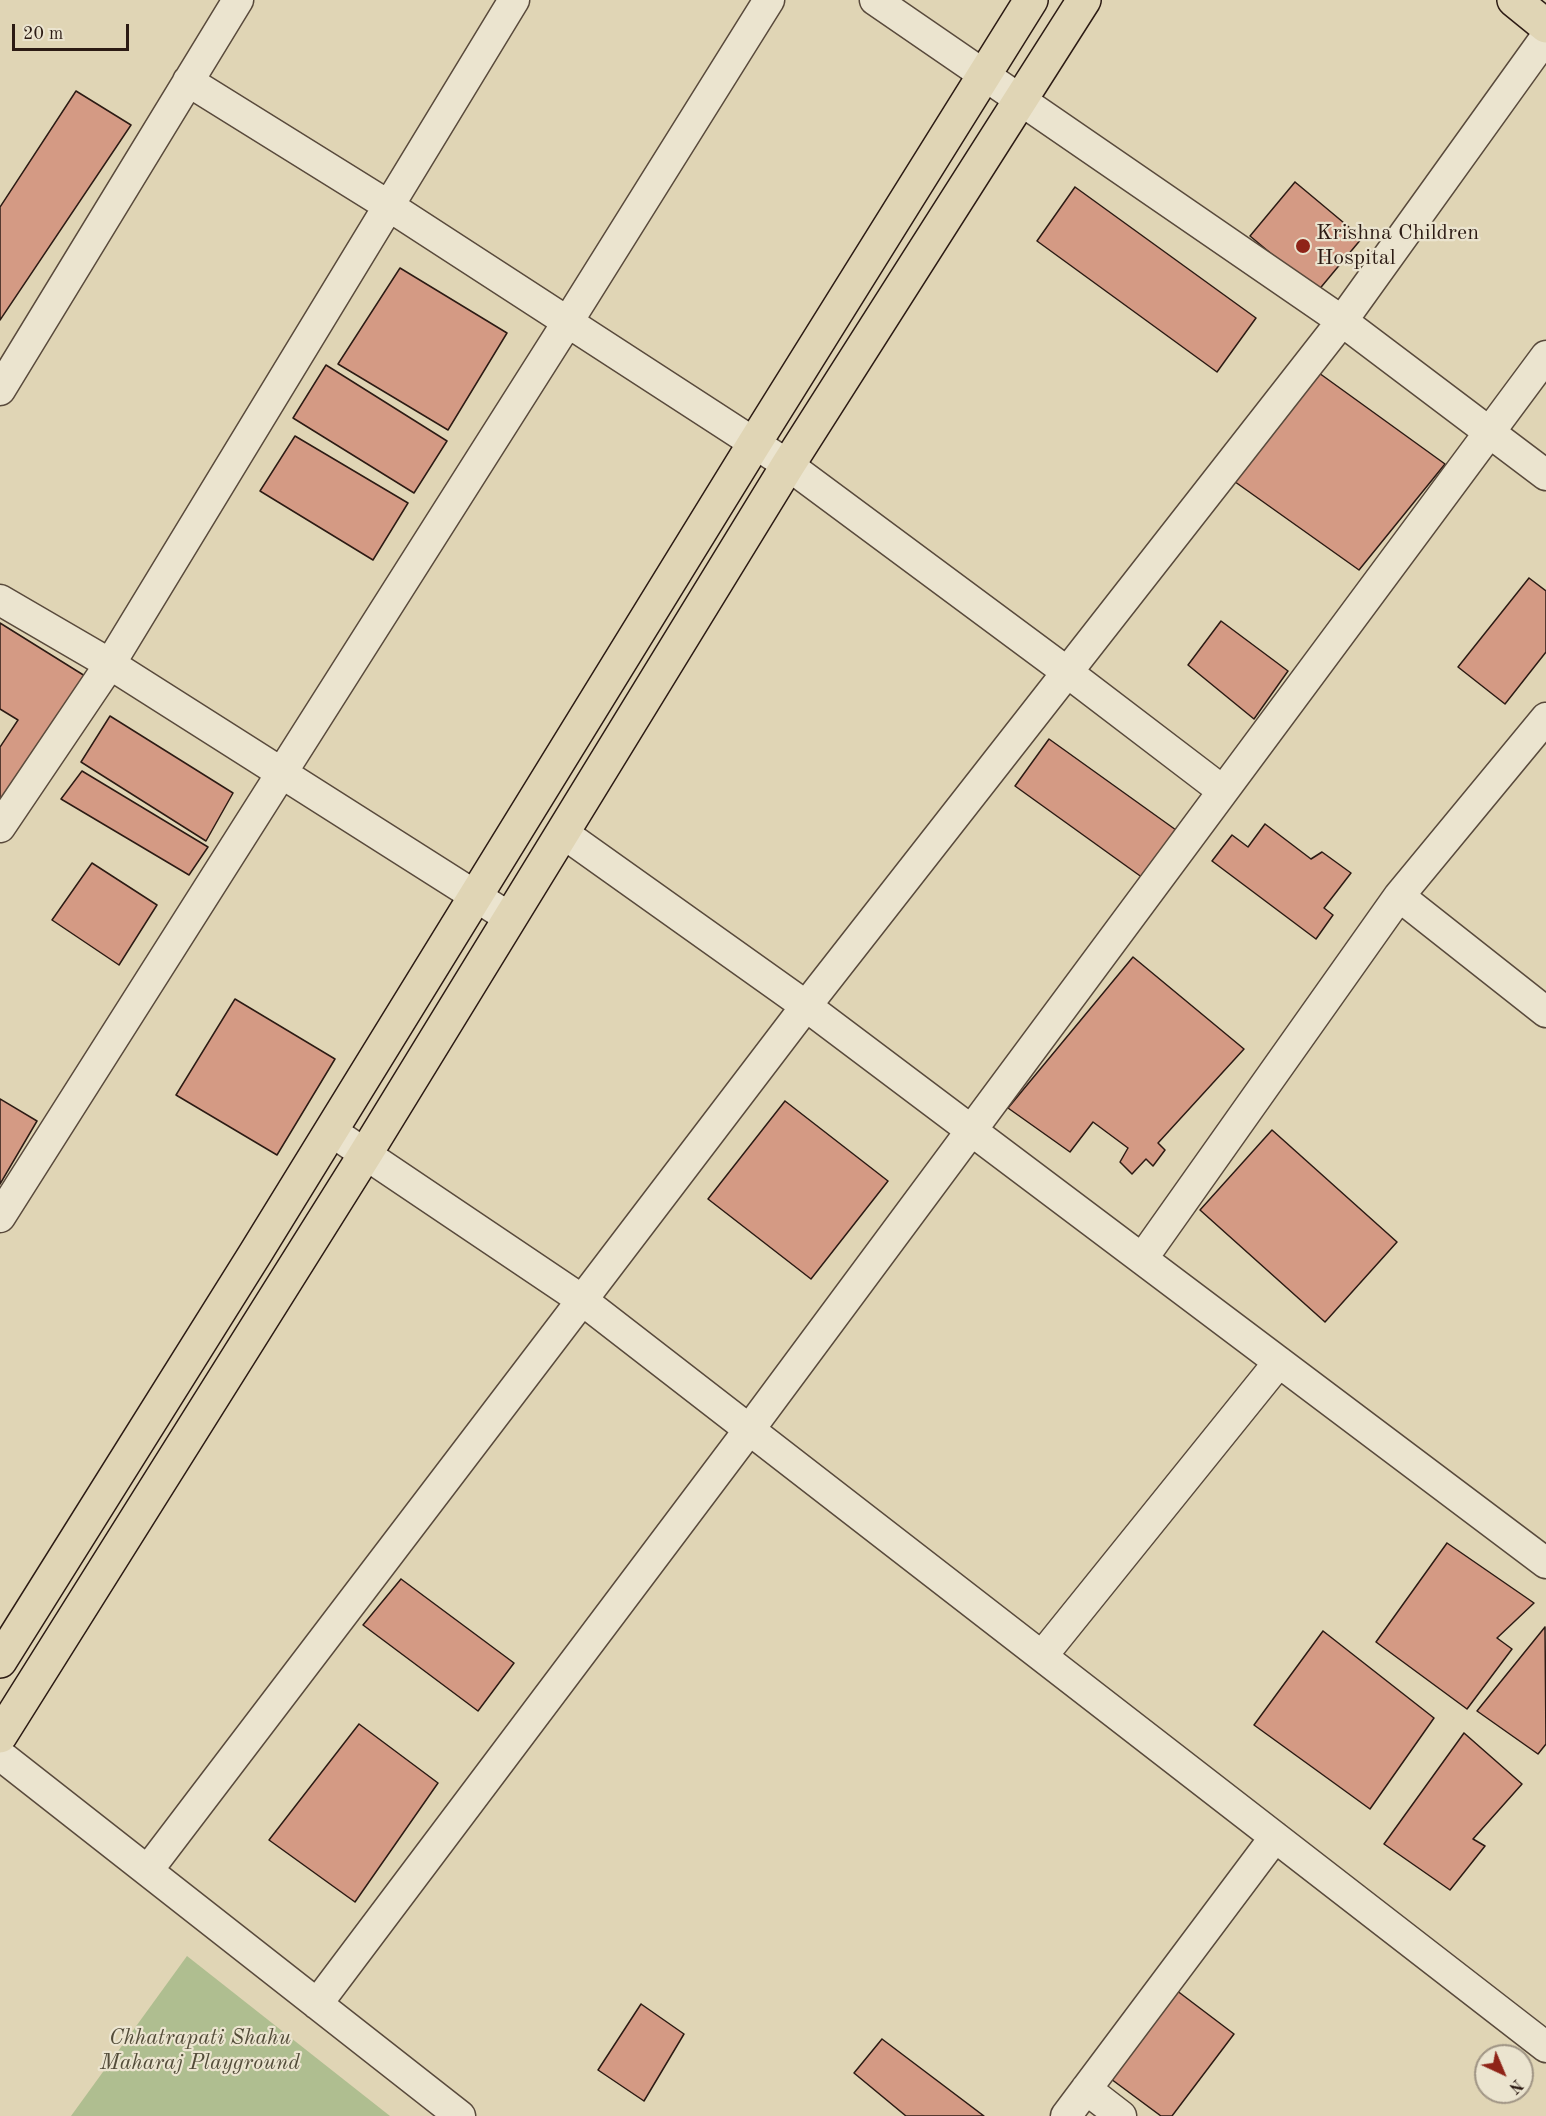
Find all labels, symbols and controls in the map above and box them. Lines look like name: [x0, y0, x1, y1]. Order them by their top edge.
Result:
scale bar: [15, 12, 132, 50]
text: 20 m: [23, 25, 63, 43]
place label: Krishna Children Hospital: [1316, 220, 1479, 272]
marker: Krishna Children Hospital: [1294, 237, 1312, 255]
park label: Chhatrapati Shahu Maharaj Playground: [100, 2025, 300, 2076]
north arrow: [1474, 2044, 1534, 2104]
text: N: [1505, 2076, 1525, 2096]

